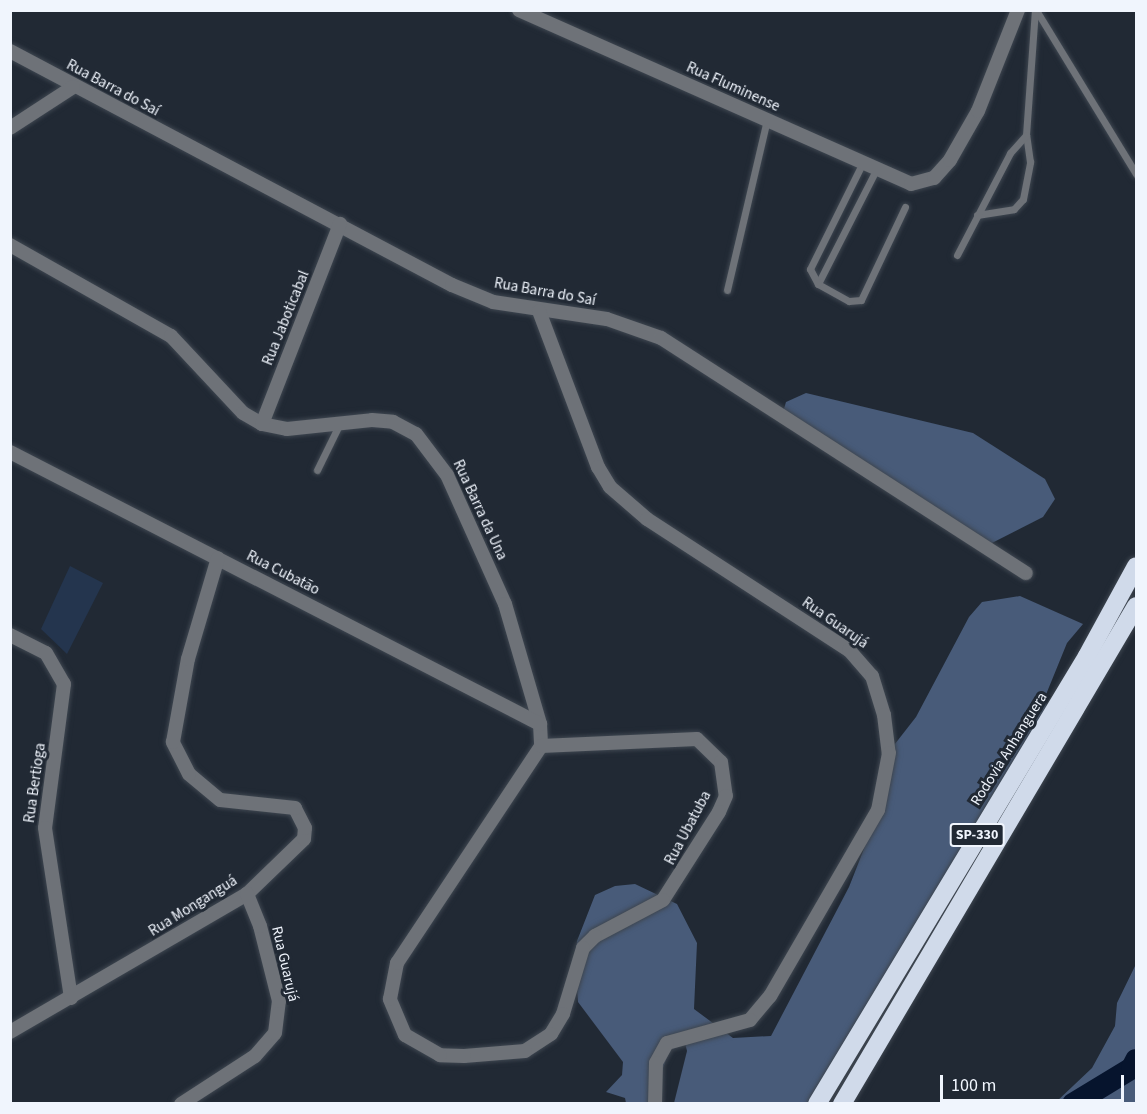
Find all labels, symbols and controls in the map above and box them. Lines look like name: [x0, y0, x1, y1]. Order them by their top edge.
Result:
street label: Rua Barra do Saí: [63, 56, 163, 120]
street label: Rua Fluminense: [684, 58, 782, 116]
street label: Rua Jaboticabal: [259, 268, 313, 368]
street label: Rua Barra do Saí: [493, 274, 597, 310]
street label: Rua Barra da Una: [449, 457, 511, 563]
street label: Rua Cubatão: [243, 547, 323, 599]
street label: Rua Guarujá: [798, 594, 872, 652]
street label: Rodovia Anhanguera: [967, 689, 1051, 809]
street label: Rua Bertioga: [20, 742, 50, 824]
street label: Rua Ubatuba: [661, 788, 715, 868]
road number: SP-330: [948, 824, 1006, 846]
street label: Rua Monganguá: [145, 872, 241, 940]
street label: Rua Guarujá: [268, 925, 302, 1003]
scale bar: [943, 1063, 1128, 1101]
text: 100 m: [951, 1073, 996, 1098]

